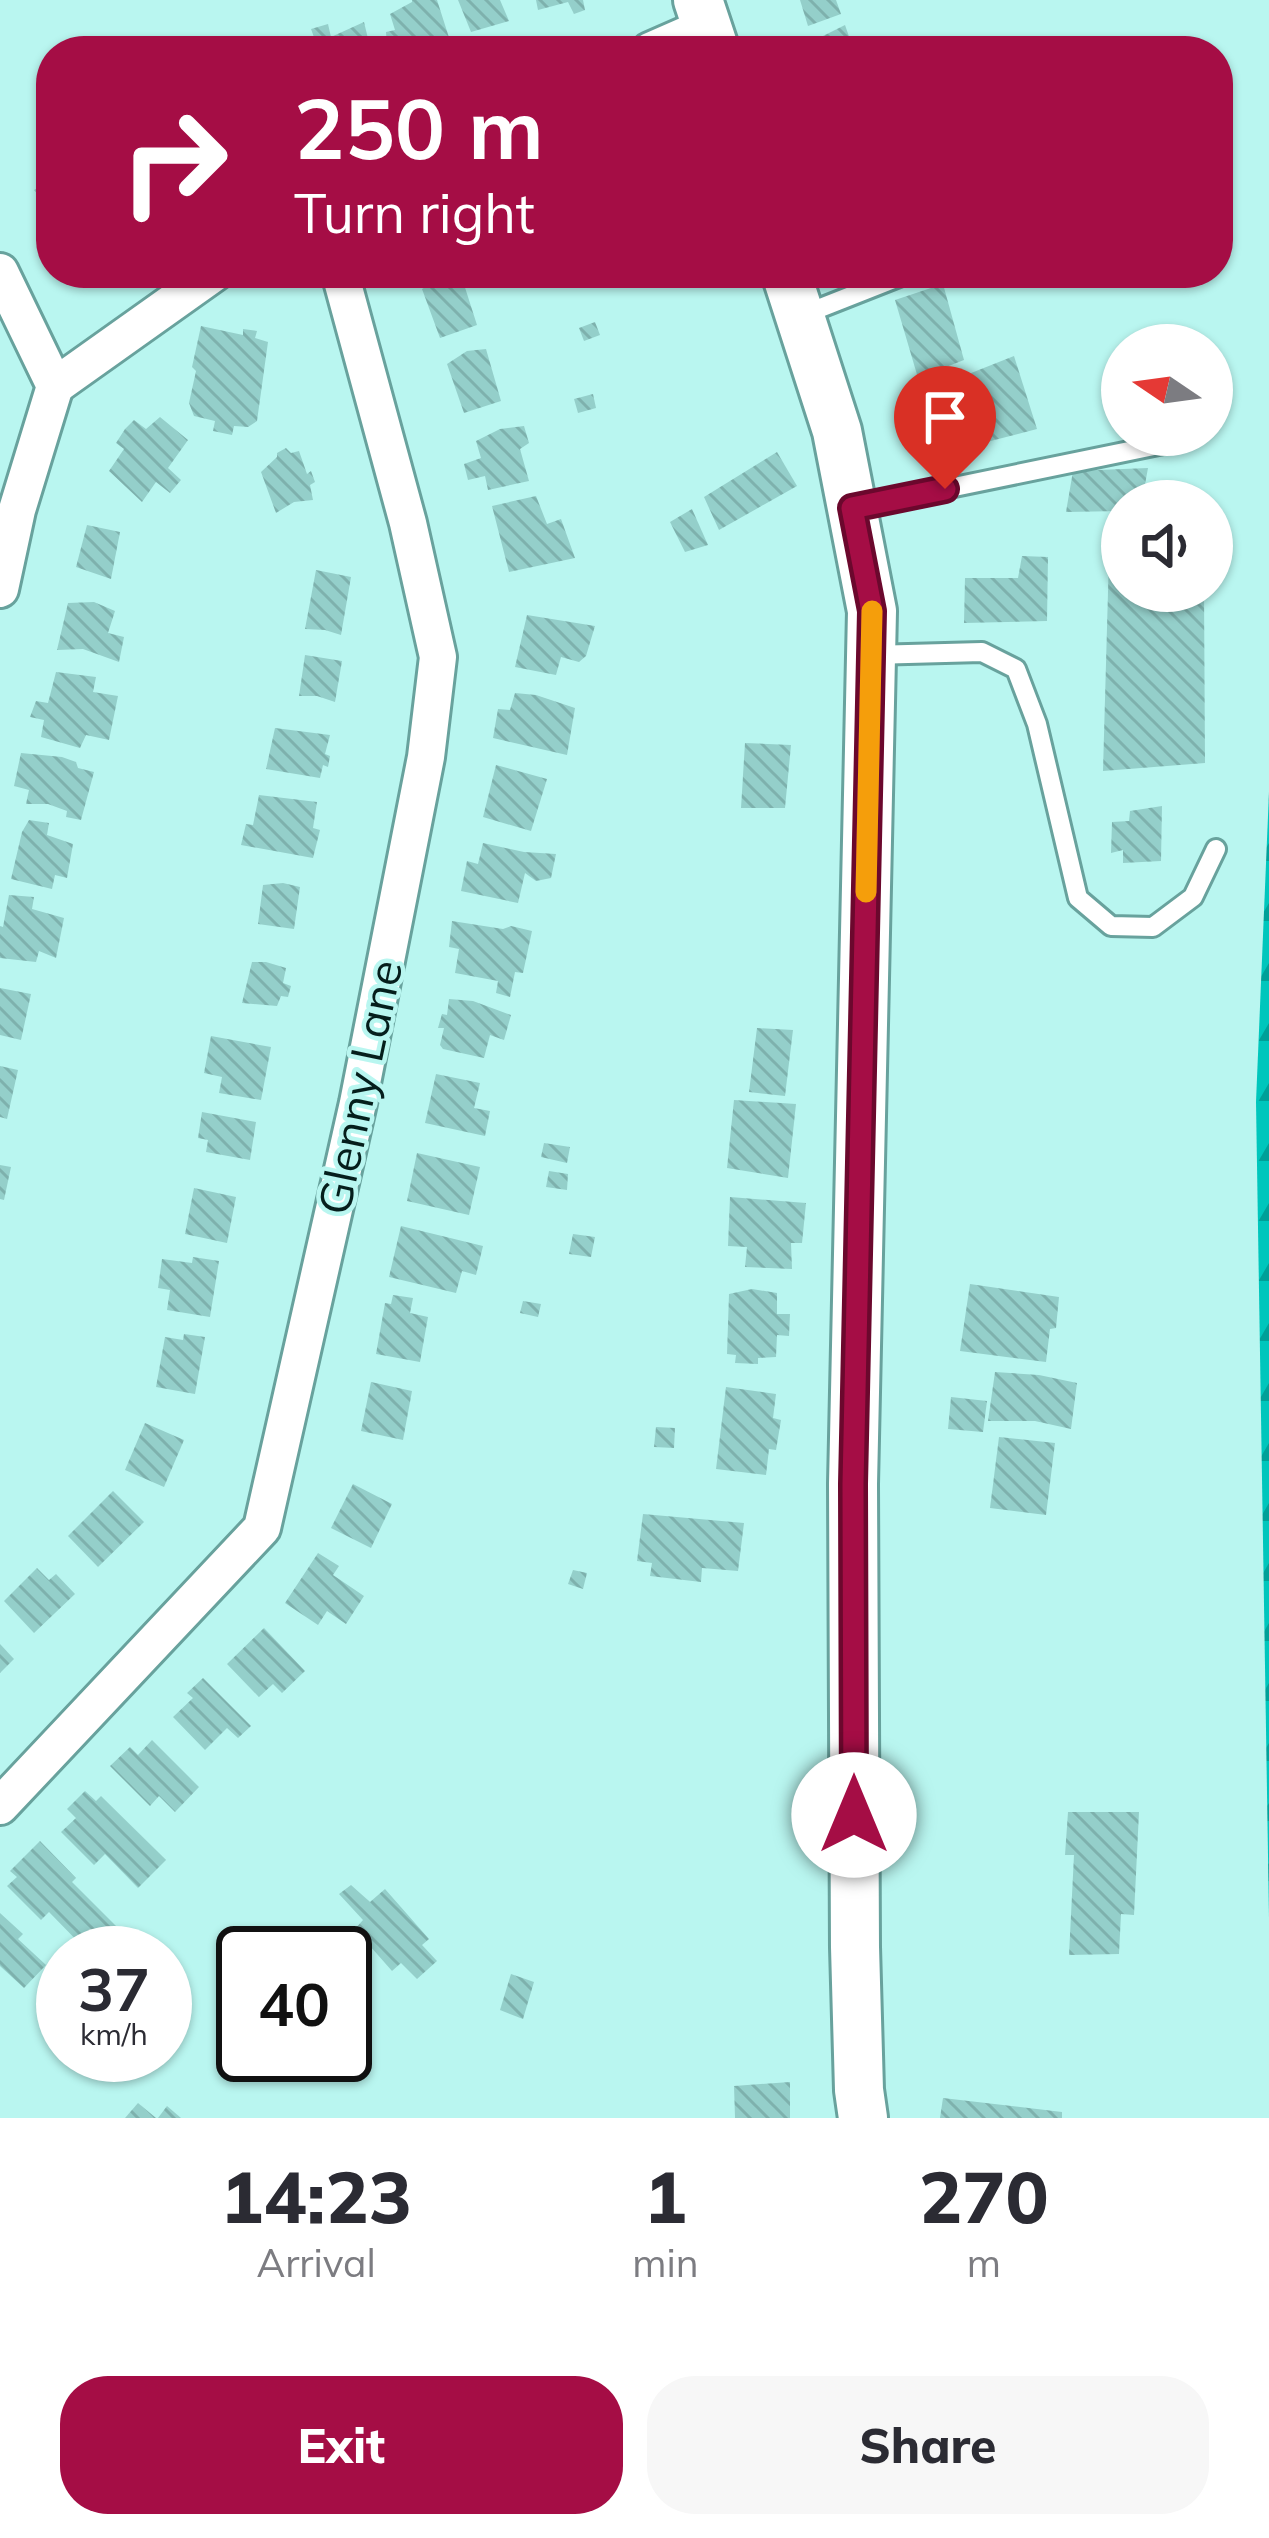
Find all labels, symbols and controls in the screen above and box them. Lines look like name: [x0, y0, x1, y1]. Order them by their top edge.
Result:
text: 250 m: [294, 75, 544, 180]
icon: right: [96, 84, 252, 240]
text: Turn right: [294, 179, 535, 247]
north arrow: [1101, 324, 1233, 456]
map controls: [1101, 324, 1233, 612]
pin: [894, 366, 996, 489]
icon: arrive: [912, 384, 978, 450]
button: sound: [1101, 480, 1233, 612]
street label: Glenny Lane: [305, 955, 413, 1219]
position arrow: [791, 1752, 917, 1878]
speed limit sign: 40: [216, 1926, 372, 2082]
text: 37: [78, 1951, 150, 2026]
text: km/h: [80, 2015, 148, 2053]
text: 14:23: [220, 2151, 412, 2241]
text: 1: [644, 2151, 687, 2241]
text: 270: [919, 2151, 1049, 2241]
text: Arrival: [256, 2238, 376, 2287]
text: min: [632, 2238, 699, 2287]
text: m: [967, 2238, 1001, 2287]
button: Exit: [60, 2376, 623, 2514]
button: Share: [647, 2376, 1209, 2514]

